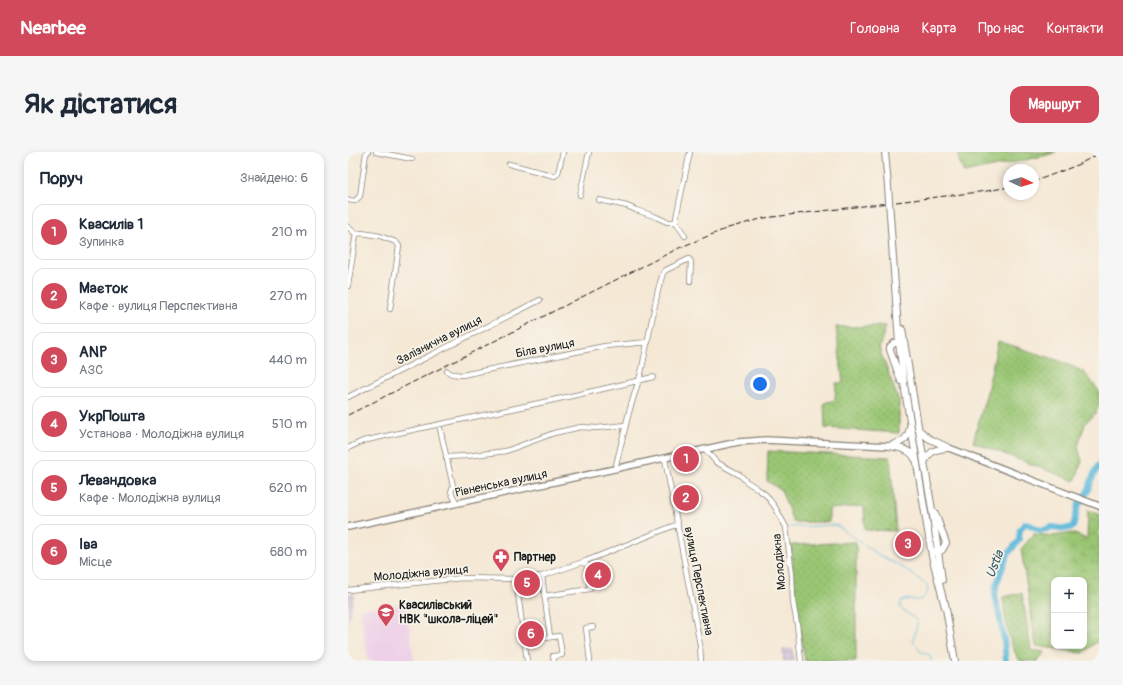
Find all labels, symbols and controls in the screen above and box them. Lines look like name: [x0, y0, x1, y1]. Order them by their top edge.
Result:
text: Nearbee: [20, 16, 86, 40]
text: Головна: [850, 20, 900, 37]
text: Карта: [922, 20, 956, 37]
text: Про нас: [978, 20, 1024, 37]
text: Контакти: [1046, 20, 1103, 37]
button: Маршрут: [1010, 86, 1099, 123]
text: Як дістатися: [24, 87, 177, 122]
north arrow: [1003, 164, 1039, 200]
text: Поруч: [40, 168, 83, 189]
text: Знайдено: 6: [240, 170, 308, 186]
text: Квасилів 1: [79, 215, 143, 234]
text: 1: [51, 224, 57, 240]
text: 210 m: [271, 224, 307, 240]
text: Зупинка: [79, 234, 124, 250]
text: Маєток: [79, 279, 128, 298]
text: 2: [50, 288, 58, 304]
text: 270 m: [270, 288, 307, 304]
text: Кафе · вулиця Перспективна: [79, 298, 238, 314]
street label: Залізнична вулиця: [394, 312, 485, 369]
street label: Біла вулиця: [514, 335, 576, 362]
text: ANP: [79, 343, 107, 362]
text: 3: [50, 352, 58, 368]
text: 440 m: [269, 352, 307, 368]
text: АЗС: [79, 362, 103, 378]
your location: [750, 374, 770, 394]
text: УкрПошта: [79, 407, 145, 426]
text: 4: [50, 416, 58, 432]
text: 510 m: [272, 416, 307, 432]
text: Установа · Молодіжна вулиця: [79, 426, 244, 442]
pin: 1: [673, 444, 699, 474]
street label: Рівненська вулиця: [454, 466, 549, 501]
text: Левандовка: [79, 471, 156, 490]
text: 5: [50, 480, 58, 496]
text: 620 m: [269, 480, 307, 496]
pin: 2: [673, 483, 699, 513]
text: Кафе · Молодіжна вулиця: [79, 490, 221, 506]
street label: вулиця Перспективна: [681, 525, 716, 637]
pin: 3: [895, 529, 921, 559]
street label: Молодіжна: [770, 533, 789, 591]
text: Іва: [79, 535, 98, 554]
text: 6: [50, 544, 58, 560]
text: 680 m: [270, 544, 307, 560]
pharmacy icon: Партнер: [491, 547, 511, 572]
water label: Ustia: [982, 548, 1008, 580]
place label: Партнер: [514, 550, 556, 565]
text: Місце: [79, 554, 112, 570]
pin: 4: [585, 560, 611, 590]
street label: Молодіжна вулиця: [373, 562, 469, 585]
pin: 5: [514, 568, 540, 598]
map controls: [1051, 577, 1087, 649]
button: +: [1051, 577, 1087, 613]
place label: Квасилівський НВК "школа-ліцей": [399, 598, 499, 627]
school or university icon: Квасилівський НВК "школа-ліцей": [376, 602, 396, 627]
button: −: [1051, 613, 1087, 649]
pin: 6: [518, 619, 544, 649]

